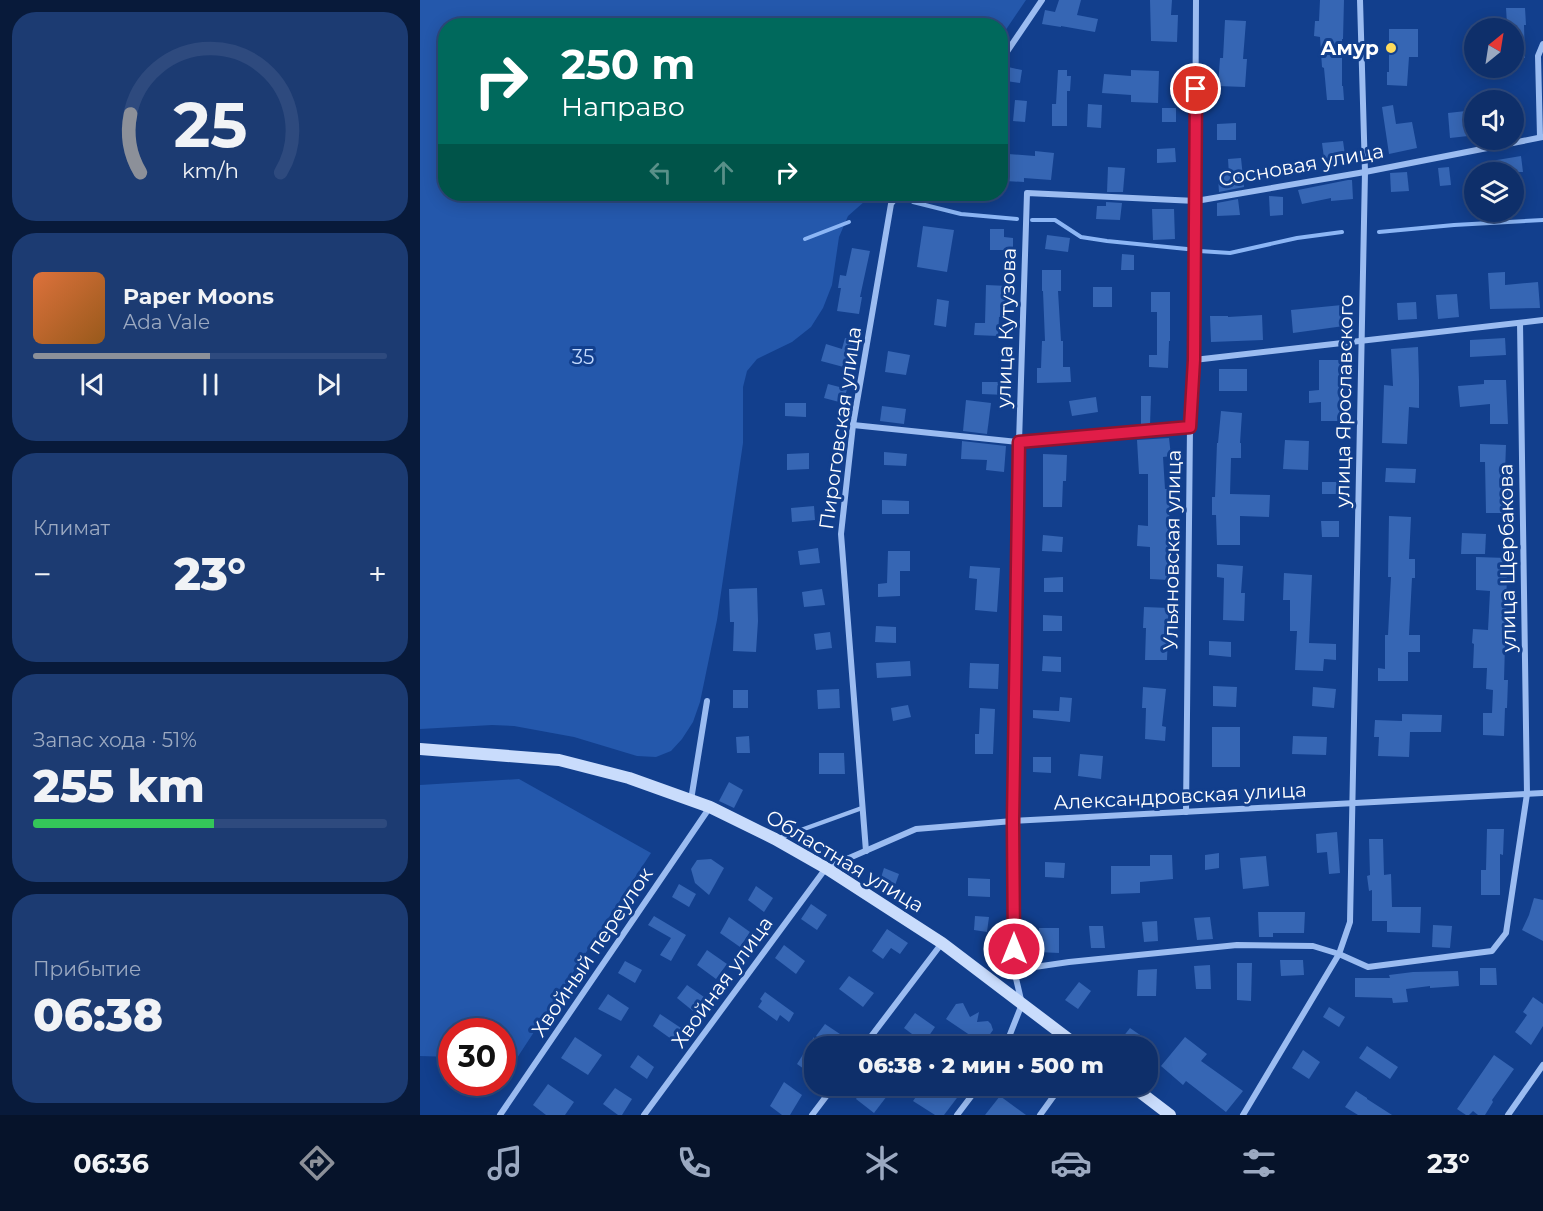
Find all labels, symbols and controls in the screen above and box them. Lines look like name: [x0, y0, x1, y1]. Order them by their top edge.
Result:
north arrow: [1464, 18, 1524, 78]
map controls: [1464, 18, 1524, 222]
place label: Амур: [1321, 36, 1379, 60]
text: 250 m: [561, 38, 695, 90]
marker: Амур: [1384, 41, 1398, 55]
icon: right: [462, 42, 540, 120]
pin: [1170, 63, 1221, 114]
icon: arrive: [1179, 72, 1212, 105]
text: 25: [173, 87, 247, 163]
text: Направо: [561, 90, 685, 123]
button: sound: [1464, 90, 1524, 150]
street label: Сосновая улица: [1216, 139, 1386, 191]
icon: left: [644, 156, 677, 189]
icon: ahead: [707, 156, 740, 189]
icon: right: [770, 156, 803, 189]
text: km/h: [181, 158, 239, 184]
button: layers: [1464, 162, 1524, 222]
street label: улица Кутузова: [991, 248, 1021, 409]
text: Paper Moons: [123, 283, 274, 310]
street label: улица Ярославского: [1330, 294, 1358, 509]
text: Ada Vale: [123, 310, 210, 334]
street label: Пироговская улица: [814, 325, 866, 531]
park label: 35: [572, 345, 594, 369]
icon: previous: [76, 368, 109, 401]
icon: pause: [194, 368, 227, 401]
icon: next: [312, 368, 345, 401]
street label: Ульяновская улица: [1158, 449, 1186, 651]
street label: улица Щербакова: [1493, 464, 1521, 653]
text: Климат: [33, 516, 110, 540]
text: 23°: [174, 546, 246, 601]
text: −: [33, 554, 52, 594]
text: +: [368, 554, 387, 594]
text: Запас хода · 51%: [33, 728, 197, 752]
text: 255 km: [33, 758, 205, 813]
street label: Александровская улица: [1053, 777, 1307, 815]
street label: Областная улица: [762, 804, 928, 918]
street label: Хвойный переулок: [526, 862, 658, 1041]
street label: Хвойная улица: [666, 912, 778, 1052]
position arrow: [982, 917, 1046, 981]
text: Прибытие: [33, 957, 141, 981]
text: 06:38: [33, 987, 163, 1042]
speed limit sign: 30: [438, 1018, 516, 1096]
text: 06:38 · 2 мин · 500 m: [858, 1052, 1104, 1079]
icon: directions: [296, 1142, 338, 1184]
icon: music: [484, 1142, 526, 1184]
icon: phone: [673, 1142, 715, 1184]
icon: climate: [861, 1142, 903, 1184]
icon: car: [1050, 1142, 1092, 1184]
icon: filters: [1238, 1142, 1280, 1184]
text: 06:36: [73, 1147, 149, 1180]
text: 23°: [1427, 1147, 1470, 1180]

